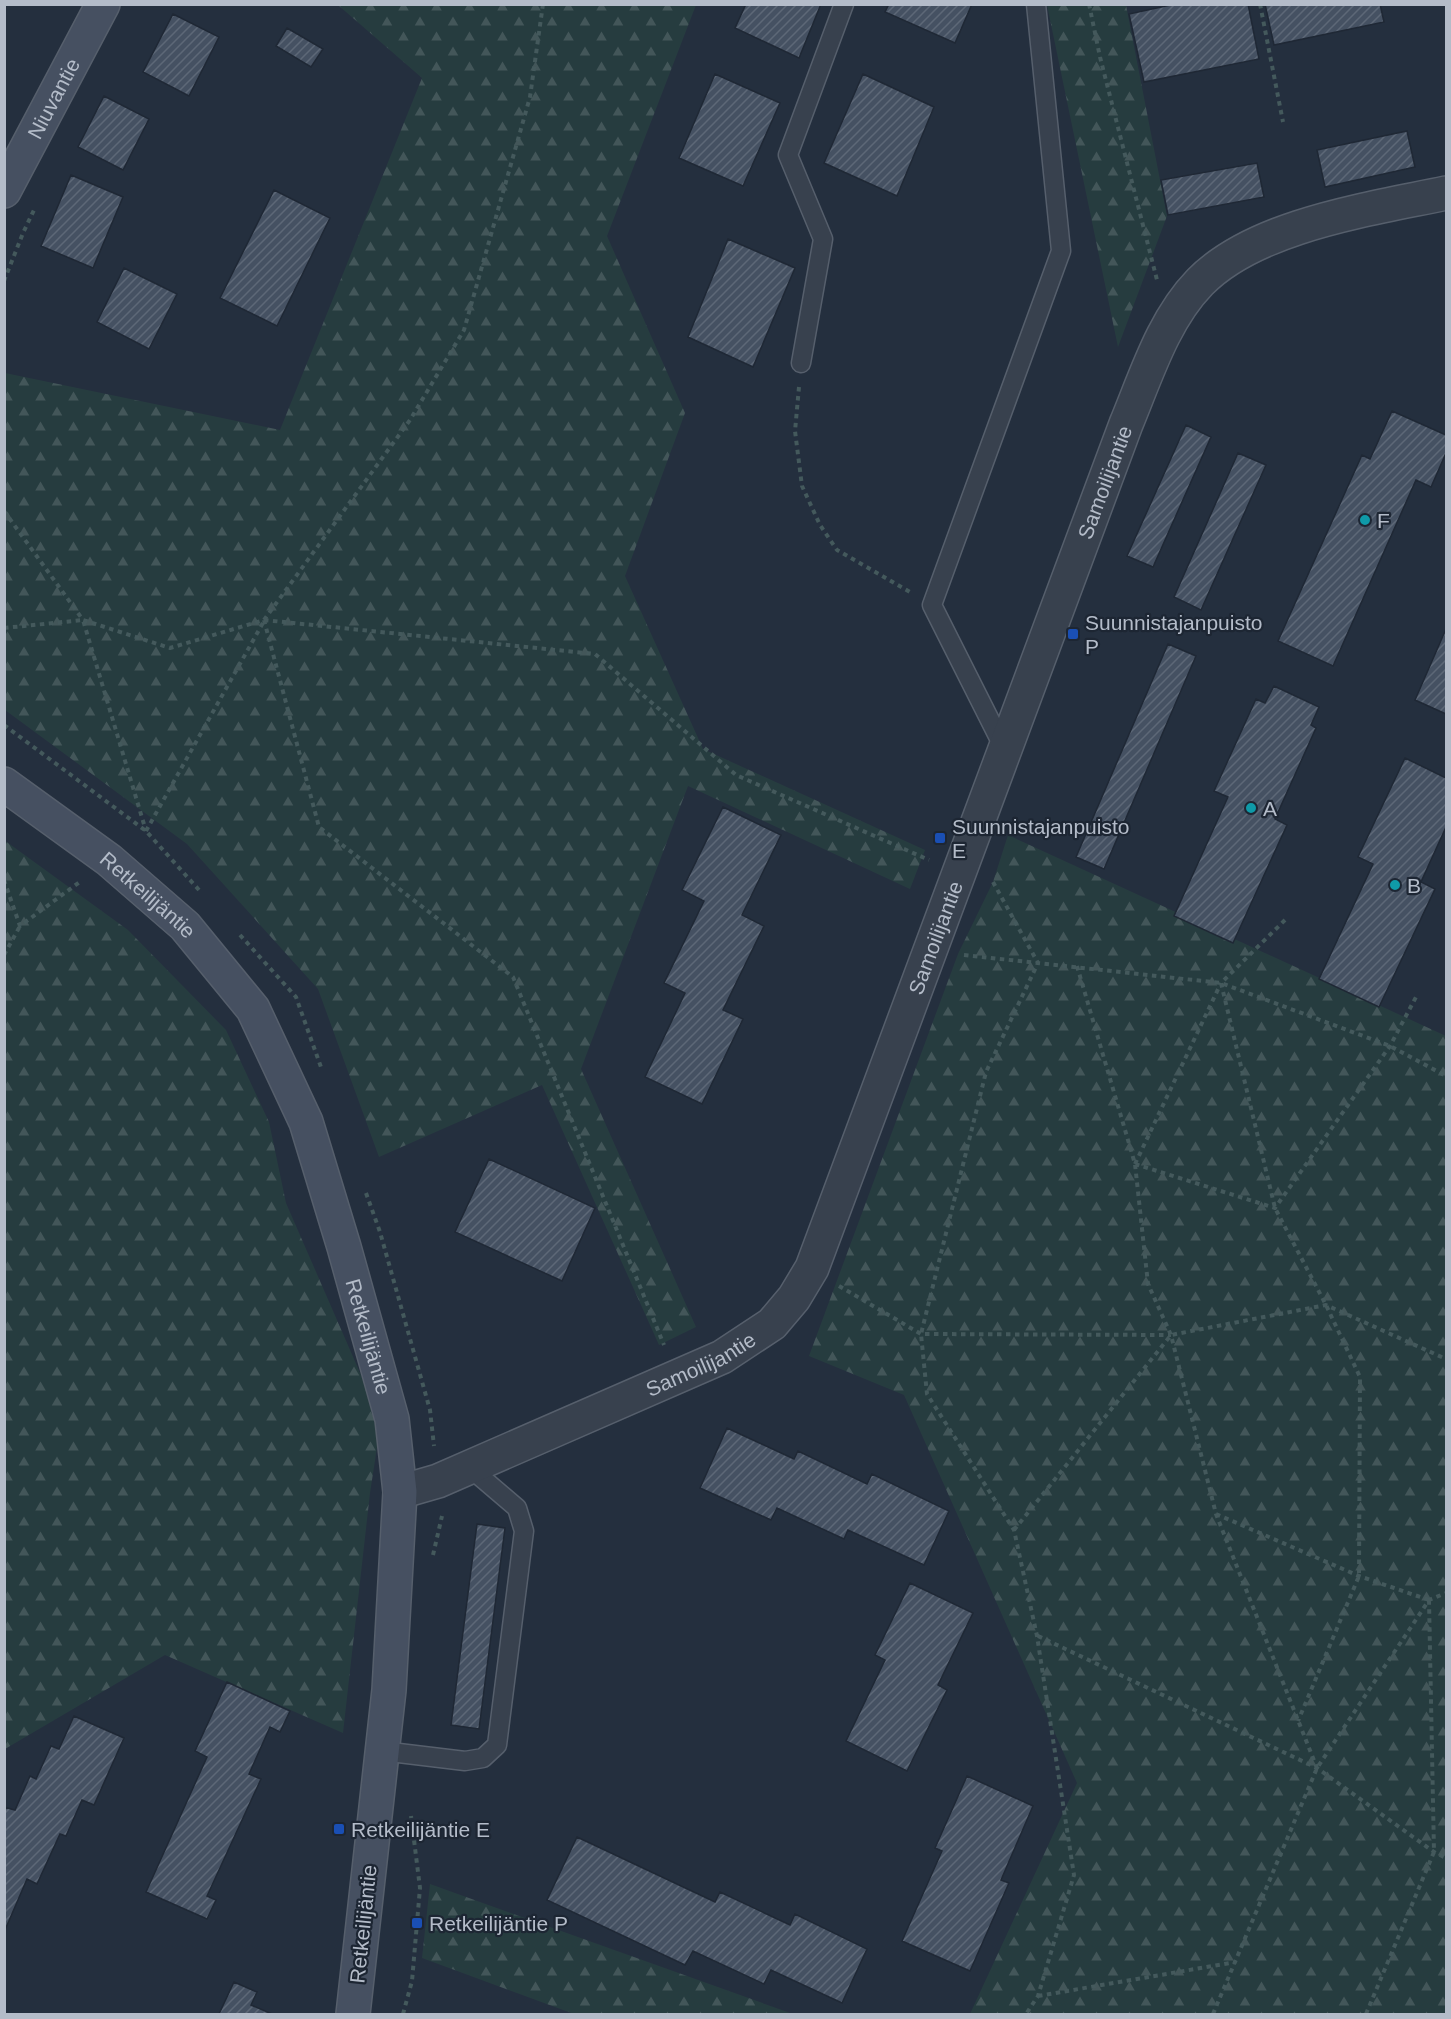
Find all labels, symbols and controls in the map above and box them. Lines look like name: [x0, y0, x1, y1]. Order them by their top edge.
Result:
street label: Niuvantie: [22, 54, 84, 142]
street label: Samoilijantie: [1073, 422, 1136, 542]
place label: F: [1377, 509, 1390, 532]
marker: F: [1358, 513, 1372, 527]
place label: Suunnistajanpuisto P: [1085, 611, 1262, 658]
marker: Suunnistajanpuisto P: [1066, 627, 1080, 641]
place label: A: [1263, 797, 1277, 820]
marker: A: [1244, 801, 1258, 815]
place label: Suunnistajanpuisto E: [952, 815, 1129, 862]
marker: Suunnistajanpuisto E: [933, 831, 947, 845]
street label: Retkeilijäntie: [96, 847, 201, 942]
place label: B: [1407, 874, 1421, 897]
street label: Samoilijantie: [903, 878, 966, 997]
marker: B: [1388, 878, 1402, 892]
street label: Retkeilijäntie: [342, 1276, 396, 1397]
street label: Samoilijantie: [642, 1327, 759, 1400]
place label: Retkeilijäntie E: [351, 1818, 490, 1841]
marker: Retkeilijäntie E: [332, 1822, 346, 1836]
street label: Retkeilijäntie: [345, 1864, 381, 1984]
place label: Retkeilijäntie P: [429, 1912, 568, 1935]
marker: Retkeilijäntie P: [410, 1916, 424, 1930]

